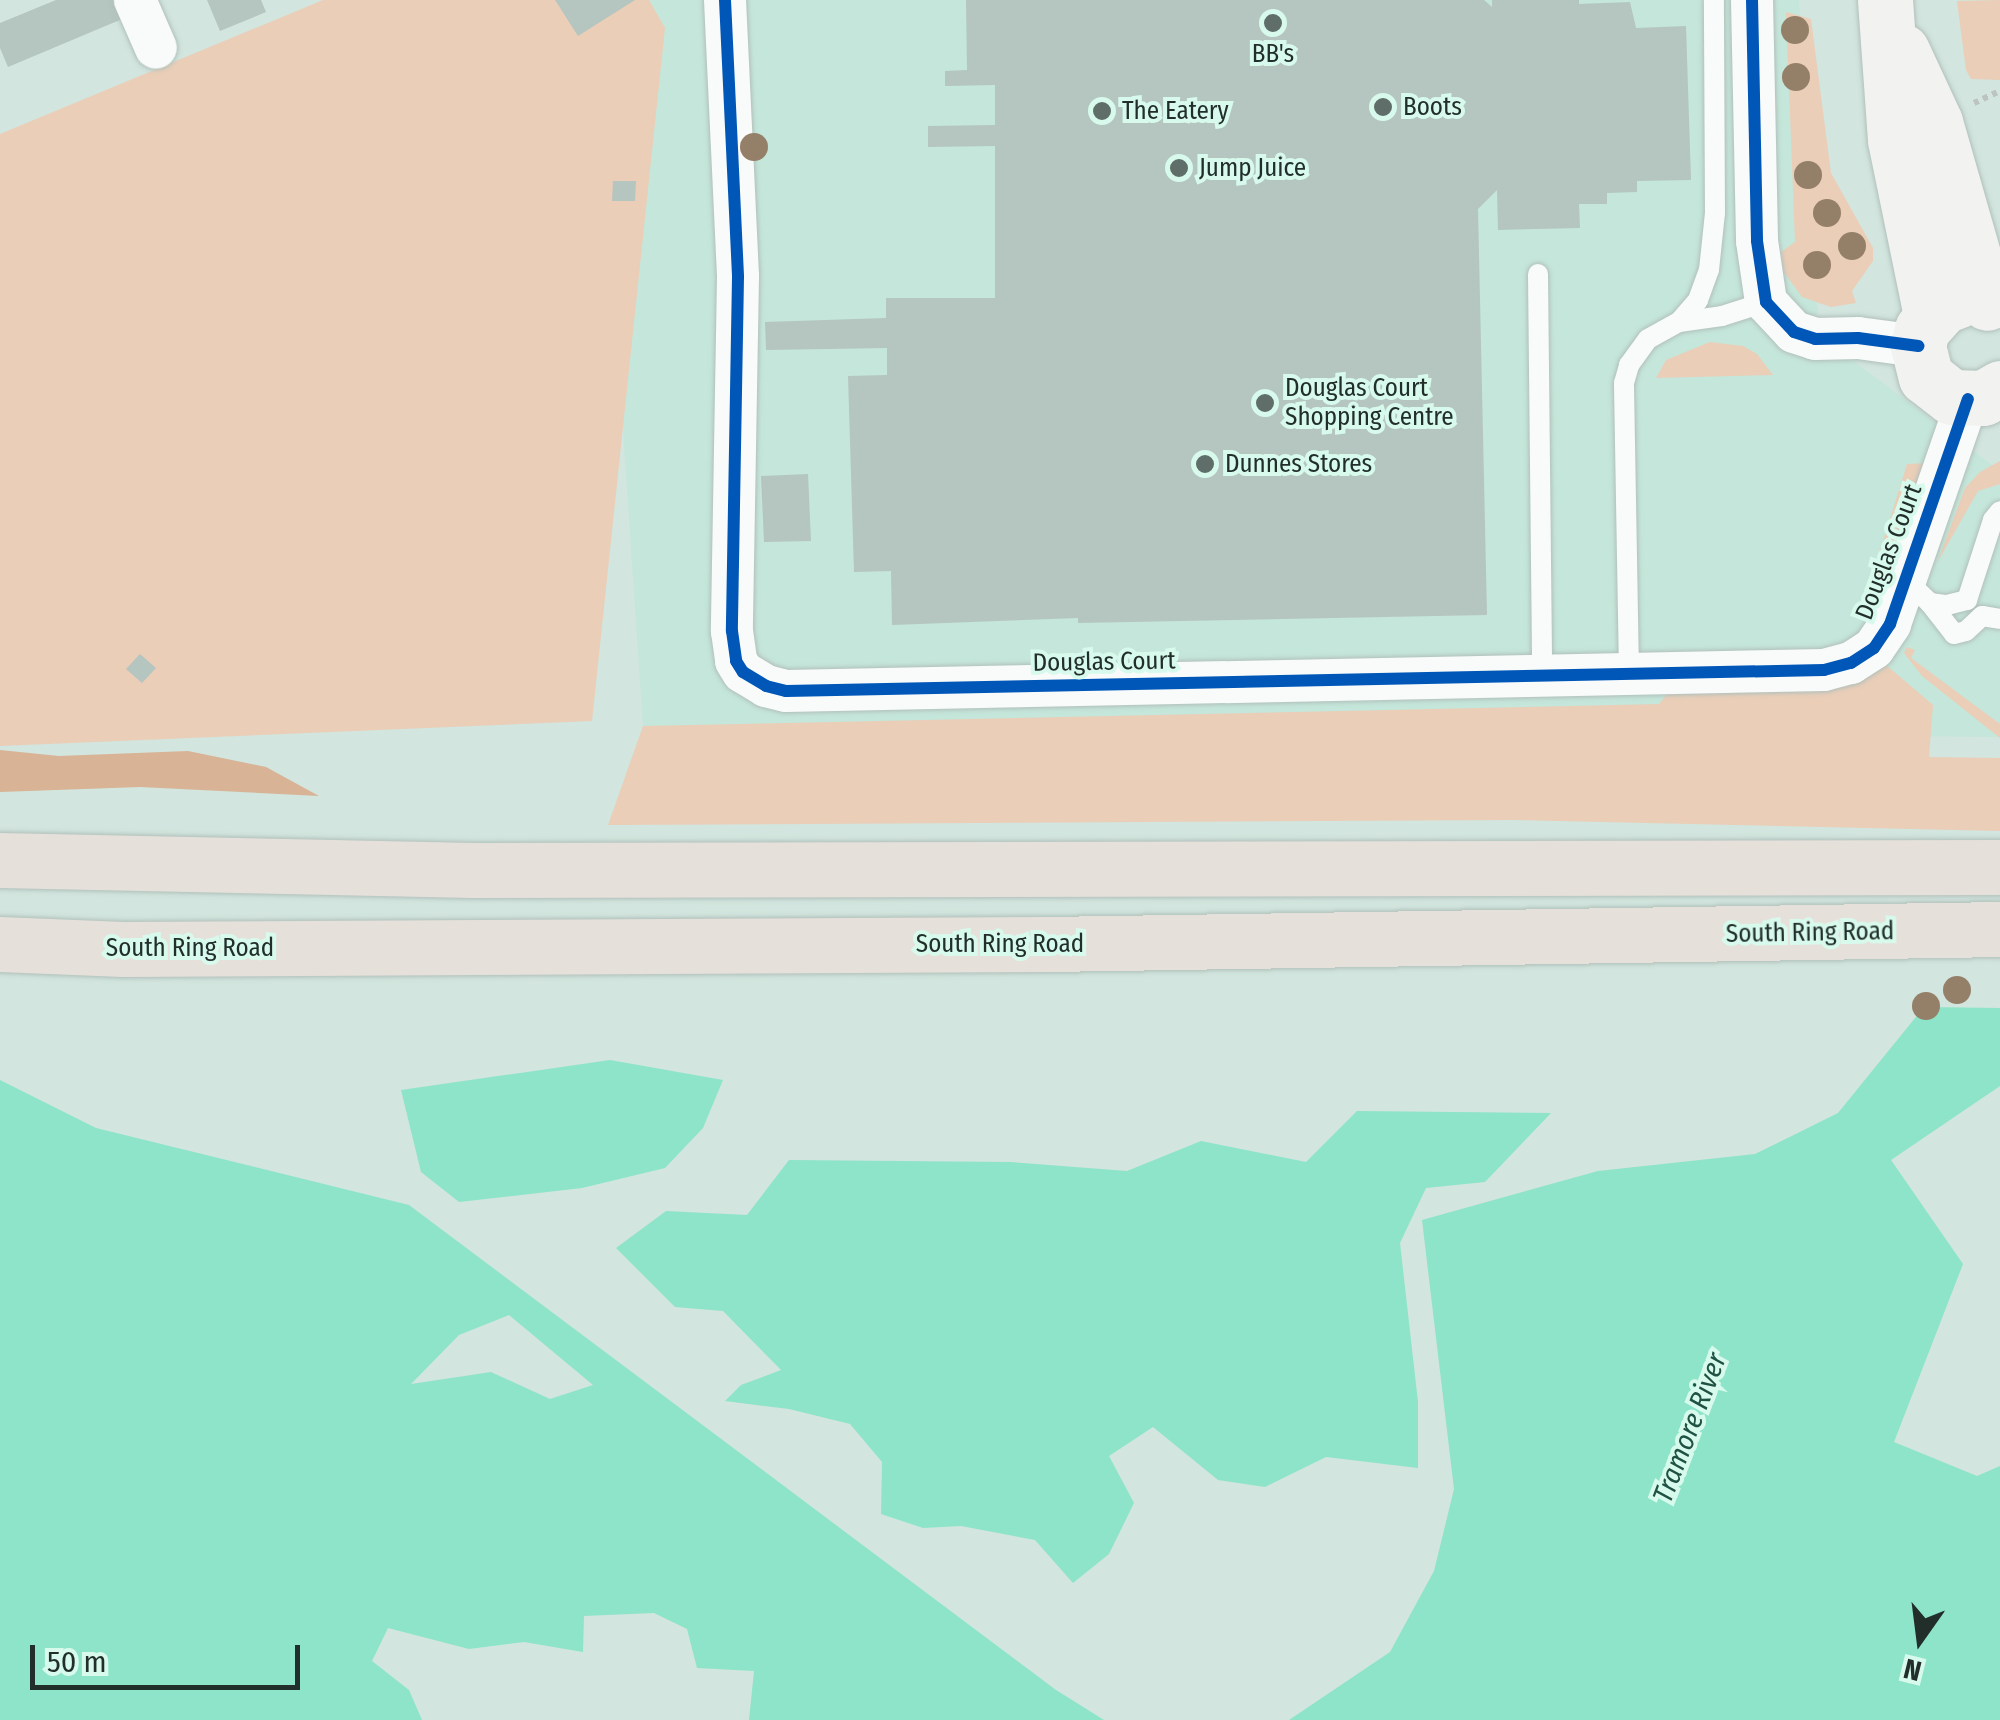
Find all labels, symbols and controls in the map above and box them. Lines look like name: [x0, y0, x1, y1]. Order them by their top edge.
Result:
marker: BB's: [1262, 12, 1284, 34]
place label: BB's: [1252, 39, 1294, 69]
place label: Boots: [1403, 92, 1462, 122]
place label: The Eatery: [1122, 96, 1229, 126]
marker: Boots: [1372, 96, 1394, 118]
marker: The Eatery: [1091, 100, 1113, 122]
place label: Jump Juice: [1199, 153, 1306, 183]
marker: Jump Juice: [1168, 157, 1190, 179]
place label: Douglas Court Shopping Centre: [1285, 374, 1454, 433]
marker: Douglas Court Shopping Centre: [1254, 392, 1276, 414]
place label: Dunnes Stores: [1225, 449, 1372, 479]
marker: Dunnes Stores: [1194, 453, 1216, 475]
street label: Douglas Court: [1849, 480, 1929, 624]
street label: Douglas Court: [1032, 646, 1176, 678]
street label: South Ring Road: [1726, 917, 1894, 949]
street label: South Ring Road: [916, 929, 1084, 959]
street label: South Ring Road: [106, 933, 274, 963]
water label: Tramore River: [1646, 1348, 1734, 1508]
north arrow: [1870, 1590, 1970, 1690]
scale bar: [35, 1625, 305, 1687]
text: 50 m: [47, 1644, 107, 1680]
text: N: [1900, 1652, 1925, 1688]

